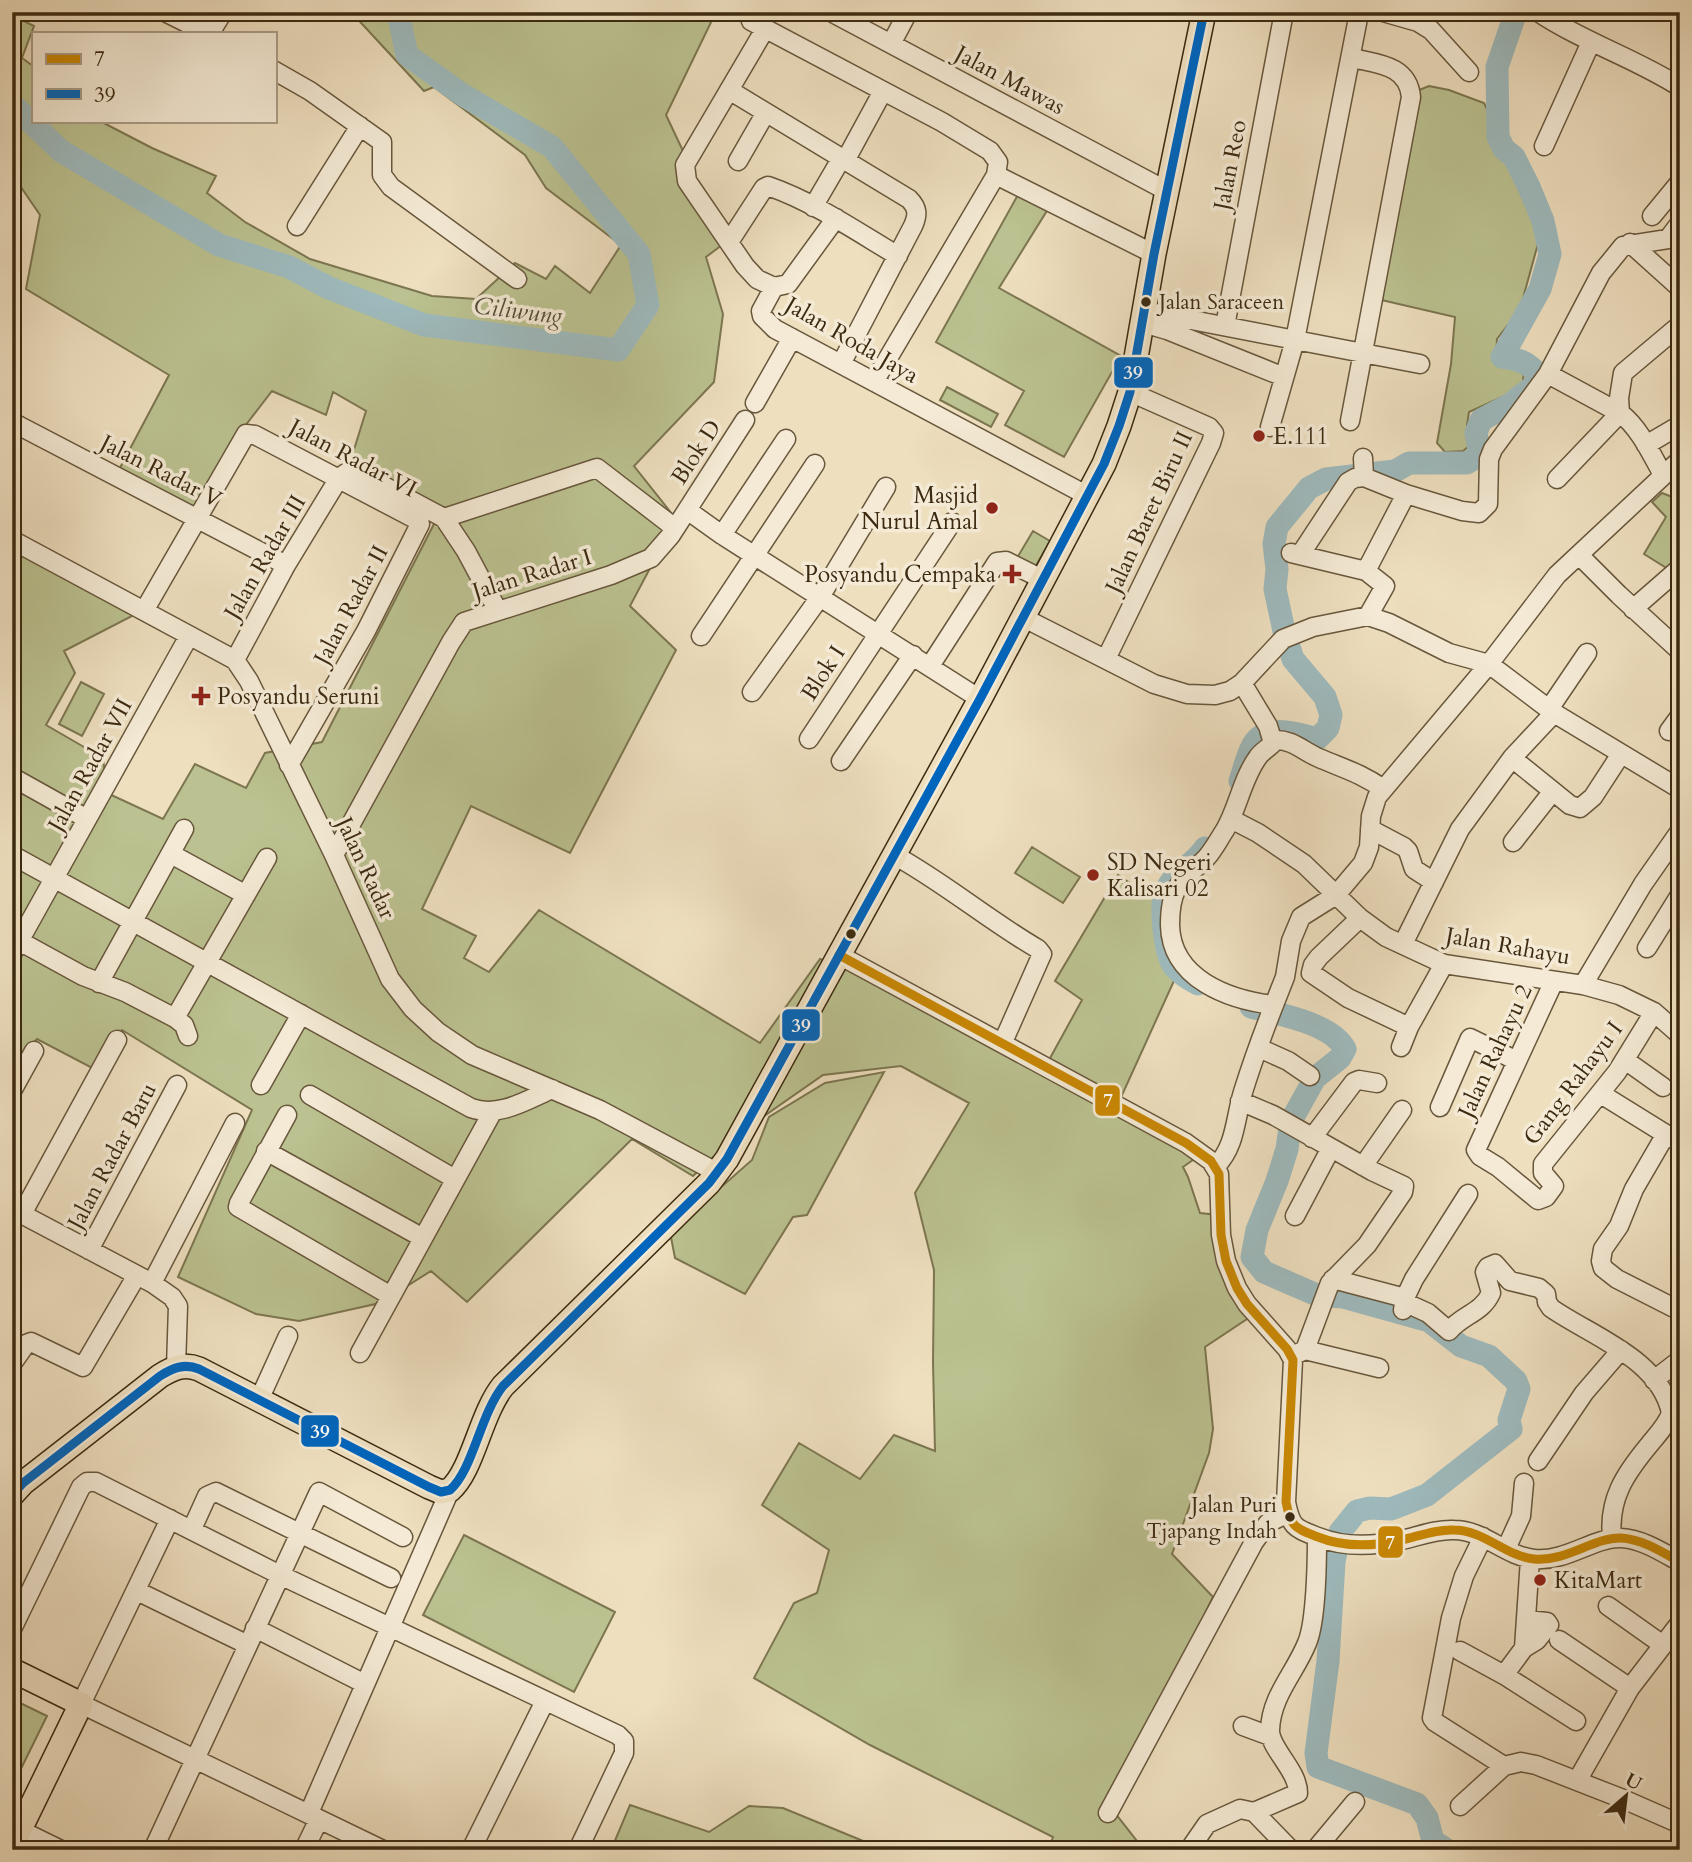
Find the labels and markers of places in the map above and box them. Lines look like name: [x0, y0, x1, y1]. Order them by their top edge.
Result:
place label: Jalan Saraceen: [1156, 288, 1284, 317]
marker: Jalan Saraceen: [1139, 295, 1153, 309]
place label: E.111: [1273, 421, 1328, 452]
marker: E.111: [1251, 428, 1267, 444]
place label: Masjid Nurul Amal: [861, 480, 979, 537]
marker: Masjid Nurul Amal: [984, 500, 1000, 516]
place label: Posyandu Cempaka: [804, 559, 996, 590]
marker: Posyandu Cempaka: [1002, 564, 1022, 584]
place label: Posyandu Seruni: [217, 681, 379, 712]
marker: Posyandu Seruni: [191, 686, 211, 706]
place label: SD Negeri Kalisari 02: [1107, 847, 1212, 904]
marker: SD Negeri Kalisari 02: [1085, 867, 1101, 883]
unlabelled marker: [844, 927, 858, 941]
place label: Jalan Puri Tjapang Indah: [1146, 1491, 1277, 1546]
marker: Jalan Puri Tjapang Indah: [1283, 1510, 1297, 1524]
place label: KitaMart: [1554, 1565, 1642, 1596]
marker: KitaMart: [1532, 1572, 1548, 1588]

